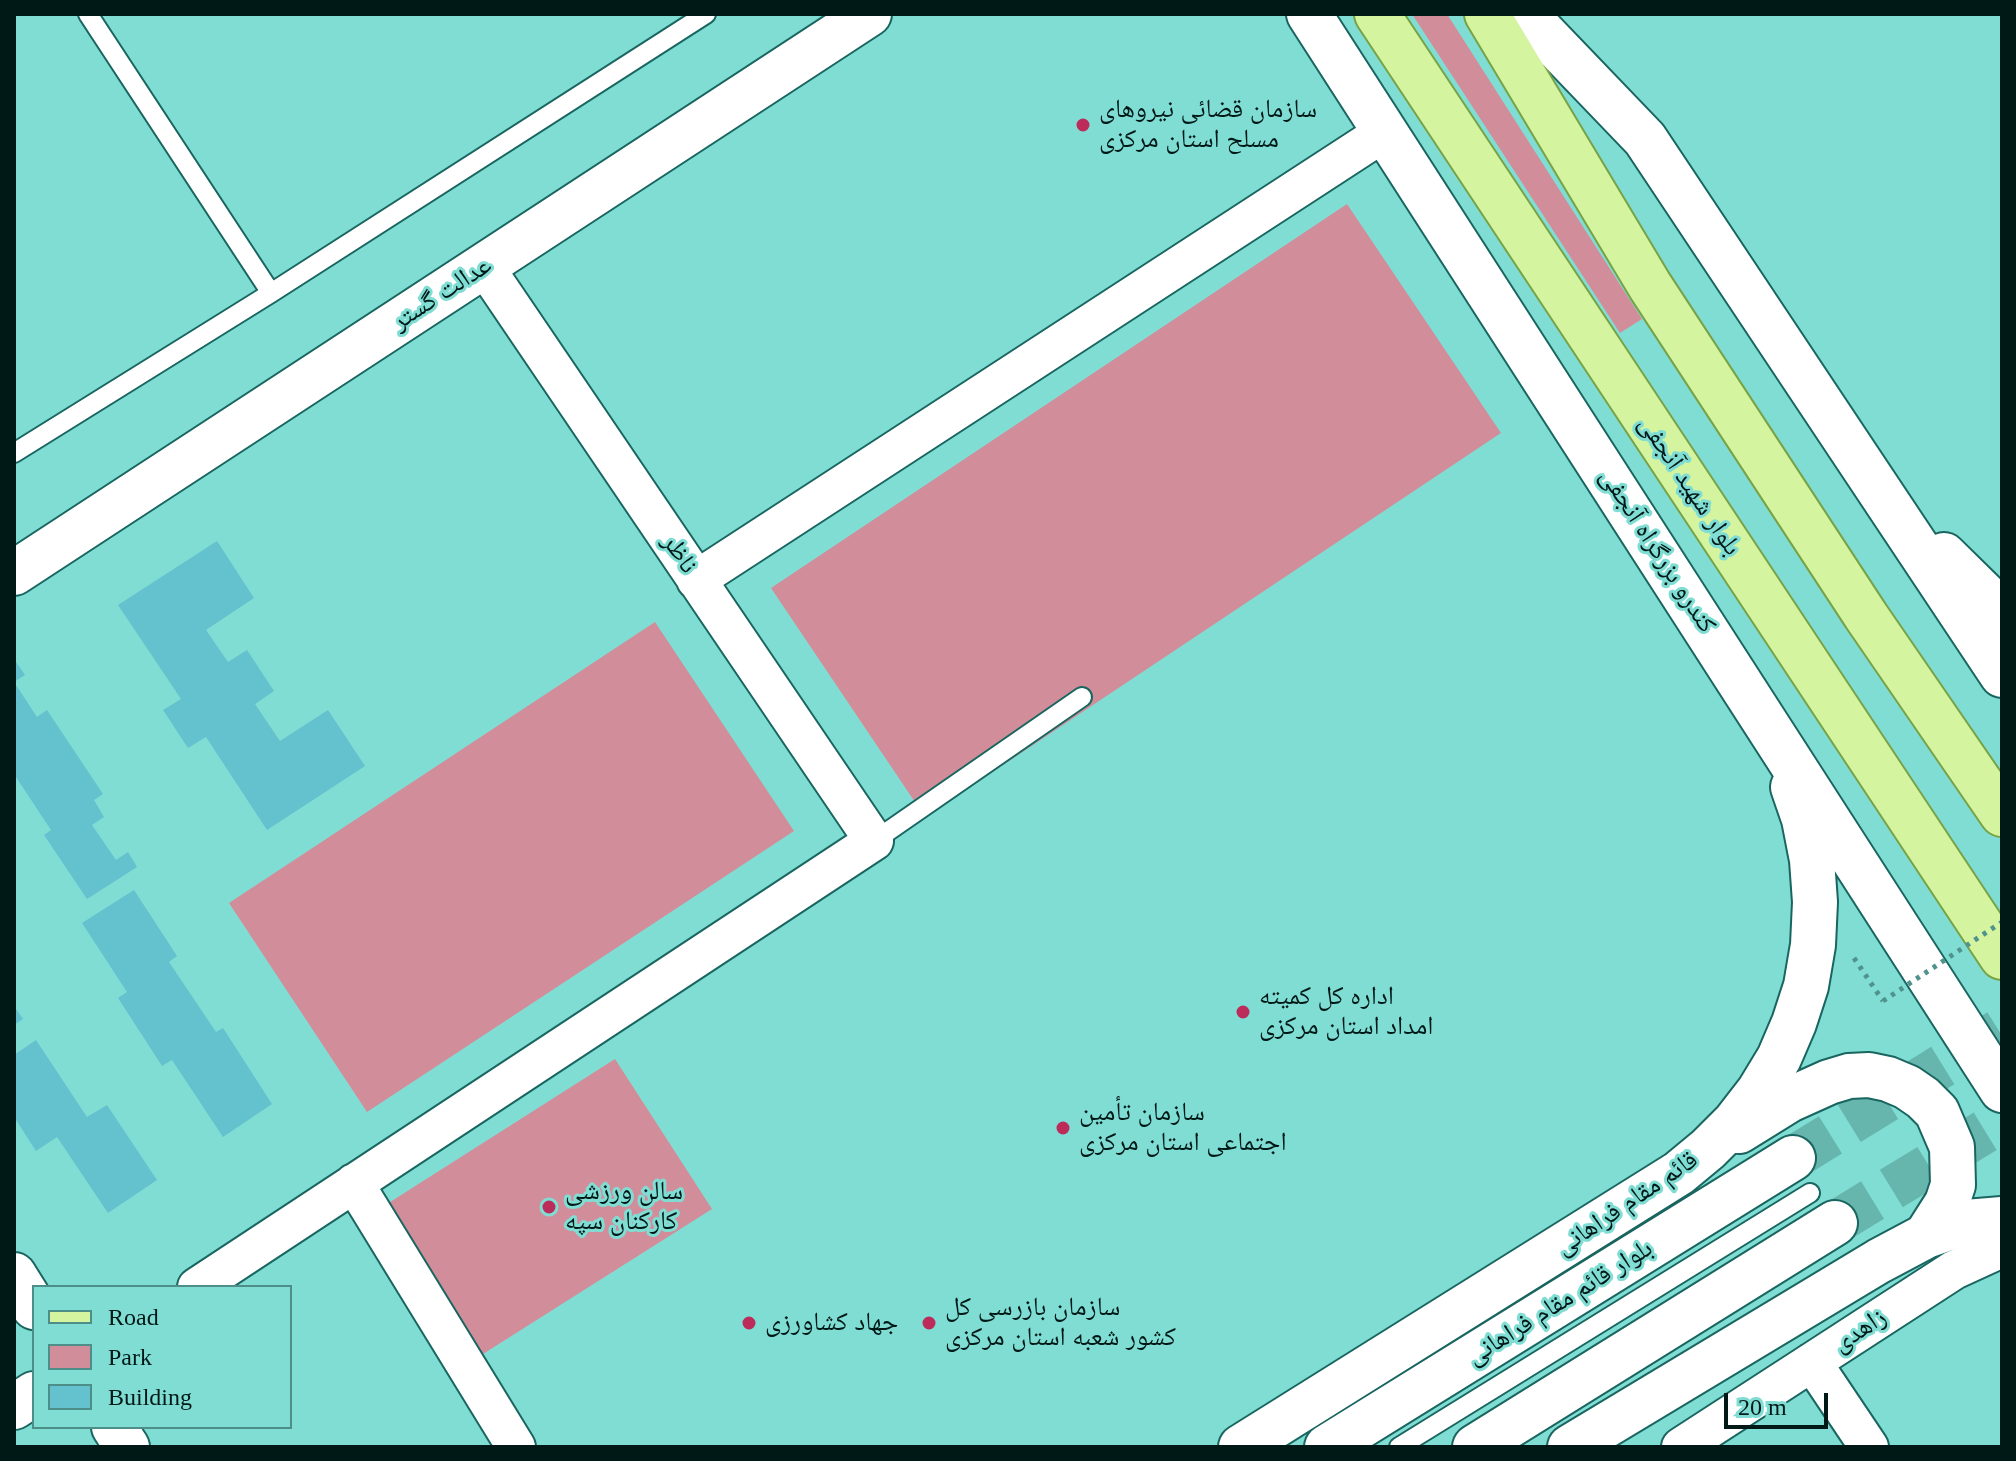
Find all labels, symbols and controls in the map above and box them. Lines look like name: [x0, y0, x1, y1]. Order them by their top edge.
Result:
place label: سازمان قضائی نیروهای مسلح استان مرکزی: [1099, 94, 1317, 156]
marker: سازمان قضائی نیروهای مسلح استان مرکزی: [1074, 116, 1092, 134]
street label: عدالت گستر: [386, 250, 498, 338]
street label: بلوار شهید آنجفی: [1631, 410, 1747, 562]
street label: کندرو بزرگراه آنجفی: [1592, 463, 1722, 639]
street label: ناظر: [654, 528, 704, 580]
place label: اداره کل کمیته امداد استان مرکزی: [1259, 981, 1434, 1042]
marker: اداره کل کمیته امداد استان مرکزی: [1234, 1003, 1252, 1021]
place label: سازمان تأمین اجتماعی استان مرکزی: [1079, 1097, 1287, 1158]
marker: سازمان تأمین اجتماعی استان مرکزی: [1054, 1119, 1072, 1137]
street label: قائم مقام فراهانی: [1550, 1145, 1704, 1263]
place label: سالن ورزشی کارکنان سپه: [565, 1176, 683, 1238]
marker: سالن ورزشی کارکنان سپه: [540, 1198, 558, 1216]
street label: بلوار قائم مقام فراهانی: [1461, 1233, 1659, 1373]
legend: [32, 1285, 292, 1429]
place label: سازمان بازرسی کل کشور شعبه استان مرکزی: [945, 1292, 1176, 1354]
street label: زاهدی: [1827, 1302, 1893, 1360]
text: Road: [108, 1304, 159, 1330]
place label: جهاد کشاورزی: [765, 1307, 898, 1339]
marker: جهاد کشاورزی: [740, 1314, 758, 1332]
marker: سازمان بازرسی کل کشور شعبه استان مرکزی: [920, 1314, 938, 1332]
text: Park: [108, 1344, 152, 1370]
scale bar: [1728, 1377, 1832, 1427]
text: Building: [108, 1384, 192, 1410]
text: 20 m: [1738, 1394, 1787, 1420]

